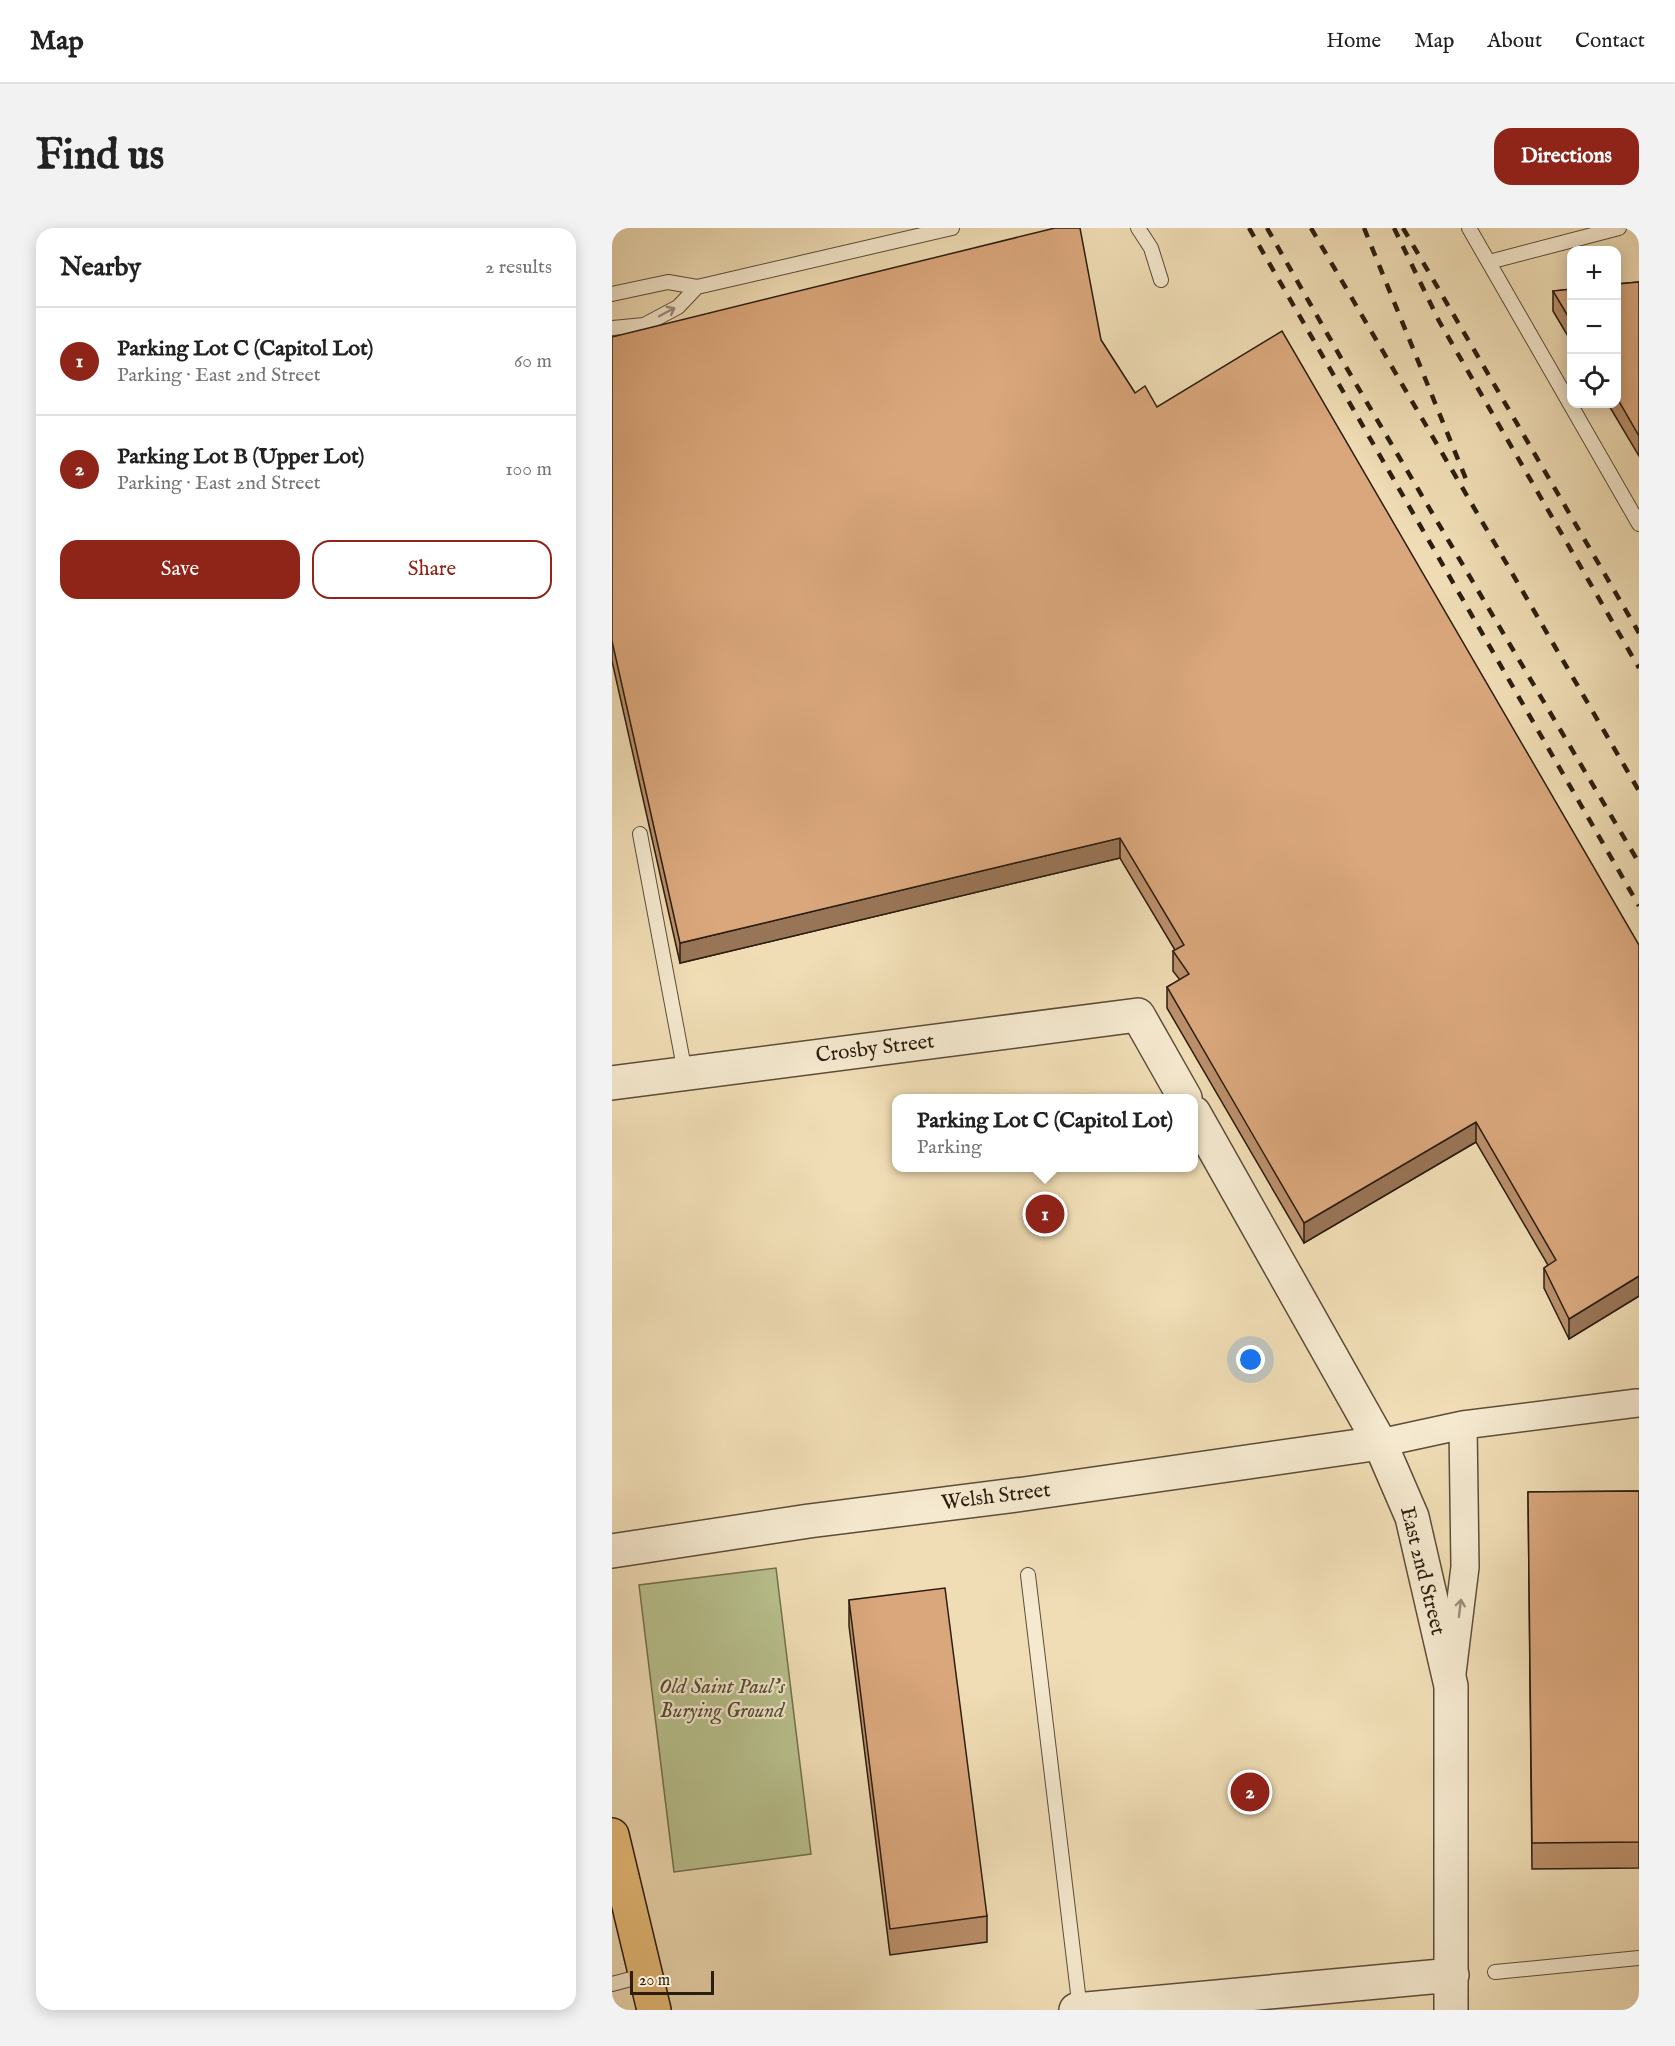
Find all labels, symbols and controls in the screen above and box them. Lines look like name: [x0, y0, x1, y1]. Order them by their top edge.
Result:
text: Map: [30, 24, 84, 59]
text: Home: [1326, 28, 1381, 55]
text: Map: [1414, 28, 1454, 55]
text: About: [1487, 28, 1542, 55]
text: Contact: [1575, 28, 1645, 55]
button: Directions: [1494, 128, 1639, 185]
text: Find us: [36, 130, 164, 183]
map controls: [1567, 246, 1621, 408]
button: +: [1567, 246, 1621, 300]
text: Nearby: [60, 251, 141, 284]
text: 2 results: [485, 255, 552, 280]
button: −: [1567, 300, 1621, 354]
one-way arrow: [658, 306, 675, 318]
text: Parking Lot C (Capitol Lot): [117, 335, 373, 363]
text: 1: [76, 349, 83, 374]
text: 60 m: [514, 349, 552, 374]
button: locate: [1567, 354, 1621, 408]
text: Parking · East 2nd Street: [117, 363, 321, 388]
text: Parking Lot B (Upper Lot): [117, 443, 364, 471]
text: 2: [75, 457, 84, 482]
text: 100 m: [505, 457, 552, 482]
text: Parking · East 2nd Street: [117, 471, 321, 496]
button: Save: [60, 540, 300, 599]
button: Share: [312, 540, 552, 599]
street label: Crosby Street: [814, 1028, 936, 1070]
popup: [892, 1094, 1198, 1172]
text: Parking Lot C (Capitol Lot): [917, 1107, 1173, 1135]
text: Parking: [917, 1135, 982, 1160]
pin: 1: [1026, 1192, 1064, 1236]
your location: [1236, 1345, 1265, 1374]
street label: Welsh Street: [940, 1477, 1052, 1517]
street label: East 2nd Street: [1393, 1504, 1451, 1638]
one-way arrow: [1455, 1598, 1466, 1618]
park label: Old Saint Paul's Burying Ground: [659, 1674, 786, 1725]
pin: 2: [1230, 1770, 1270, 1814]
scale bar: [630, 1968, 714, 1996]
text: 20 m: [639, 1971, 670, 1991]

